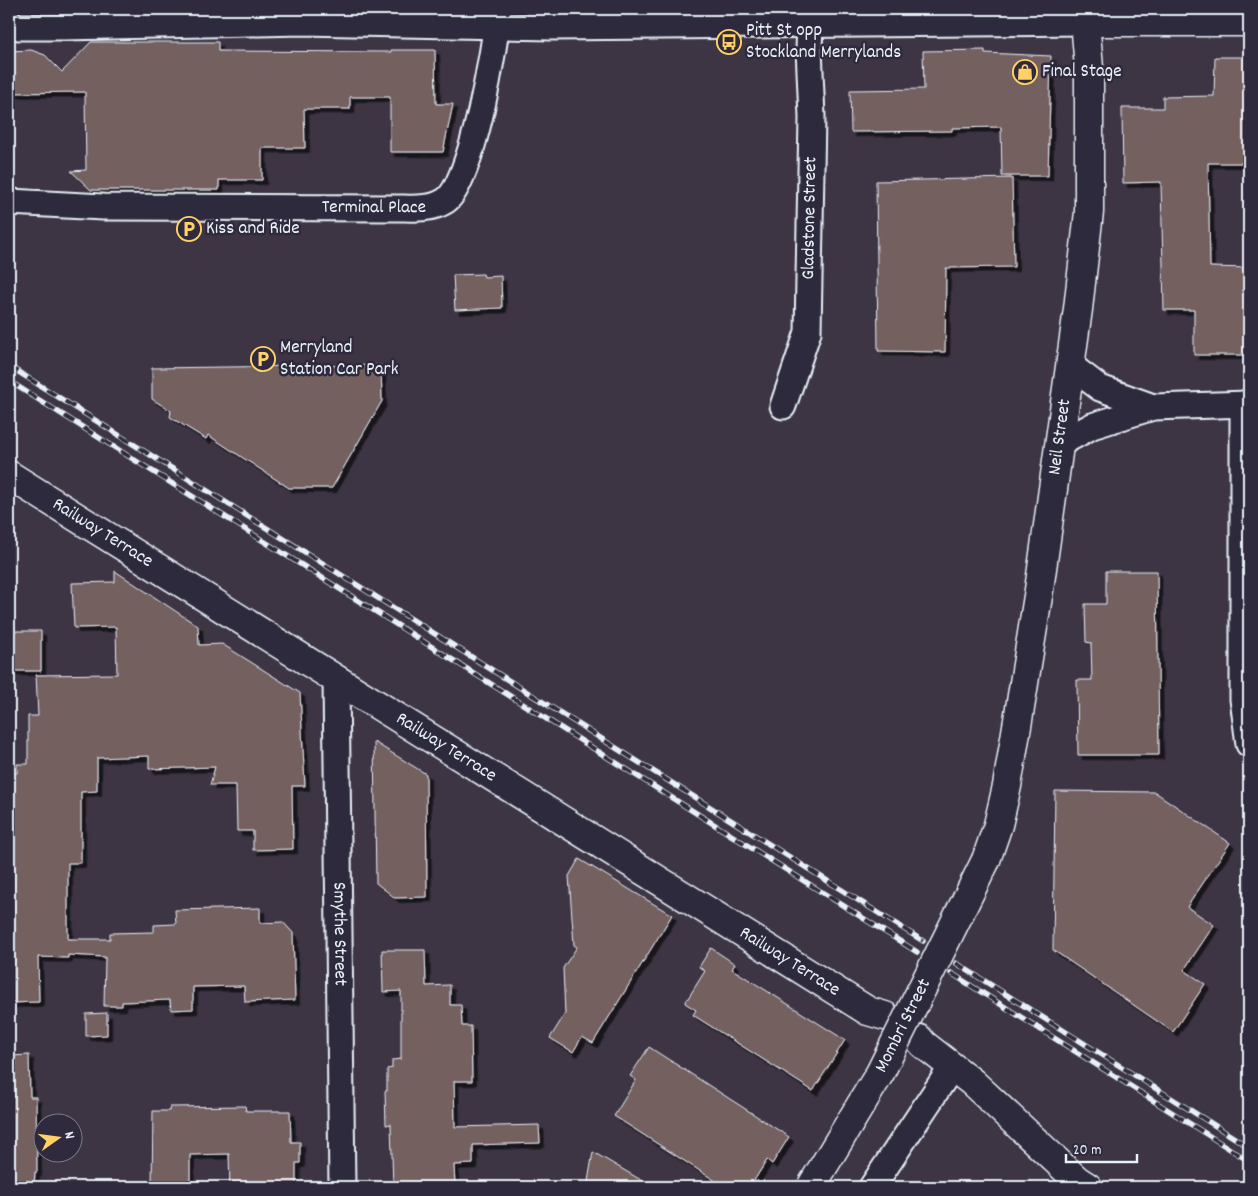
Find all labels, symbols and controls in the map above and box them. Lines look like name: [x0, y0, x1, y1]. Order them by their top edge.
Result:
place label: Pitt St opp Stockland Merrylands: [746, 18, 901, 67]
bus stop icon: Pitt St opp Stockland Merrylands: [716, 29, 742, 55]
shop icon: Final Stage: [1012, 59, 1038, 85]
place label: Final Stage: [1042, 59, 1122, 86]
street label: Gladstone Street: [795, 156, 825, 280]
street label: Terminal Place: [322, 194, 427, 222]
parking icon: Kiss and Ride: [176, 216, 202, 242]
place label: Kiss and Ride: [206, 216, 300, 243]
place label: Merryland Station Car Park: [280, 335, 399, 384]
parking icon: Merryland Station Car Park: [250, 346, 276, 372]
street label: Neil Street: [1042, 397, 1079, 477]
street label: Railway Terrace: [47, 491, 158, 575]
street label: Railway Terrace: [390, 706, 502, 789]
street label: Smythe Street: [325, 882, 353, 986]
street label: Railway Terrace: [734, 920, 845, 1004]
street label: Mombri Street: [869, 974, 938, 1077]
north arrow: [32, 1114, 82, 1164]
text: N: [58, 1130, 79, 1141]
scale bar: [1066, 1131, 1137, 1163]
text: 20 m: [1073, 1140, 1101, 1162]

